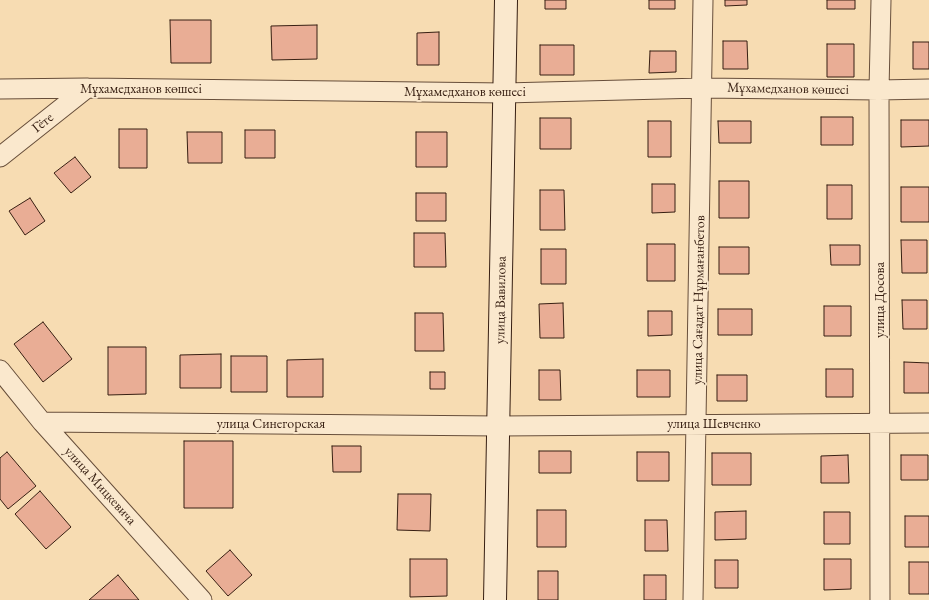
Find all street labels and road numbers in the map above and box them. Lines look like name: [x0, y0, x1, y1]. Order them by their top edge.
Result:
street label: Мұхамедханов көшесі: [727, 80, 849, 98]
street label: Мұхамедханов көшесі: [80, 81, 202, 97]
street label: Мұхамедханов көшесі: [404, 84, 526, 100]
street label: Гёте: [29, 109, 57, 137]
street label: улица Сағадат Нұрмағанбетов: [689, 215, 709, 385]
street label: улица Вавилова: [492, 256, 510, 344]
street label: улица Досова: [872, 262, 888, 338]
street label: улица Синегорская: [217, 416, 325, 432]
street label: улица Шевченко: [667, 416, 761, 432]
street label: улица Мицкевича: [60, 443, 140, 529]

